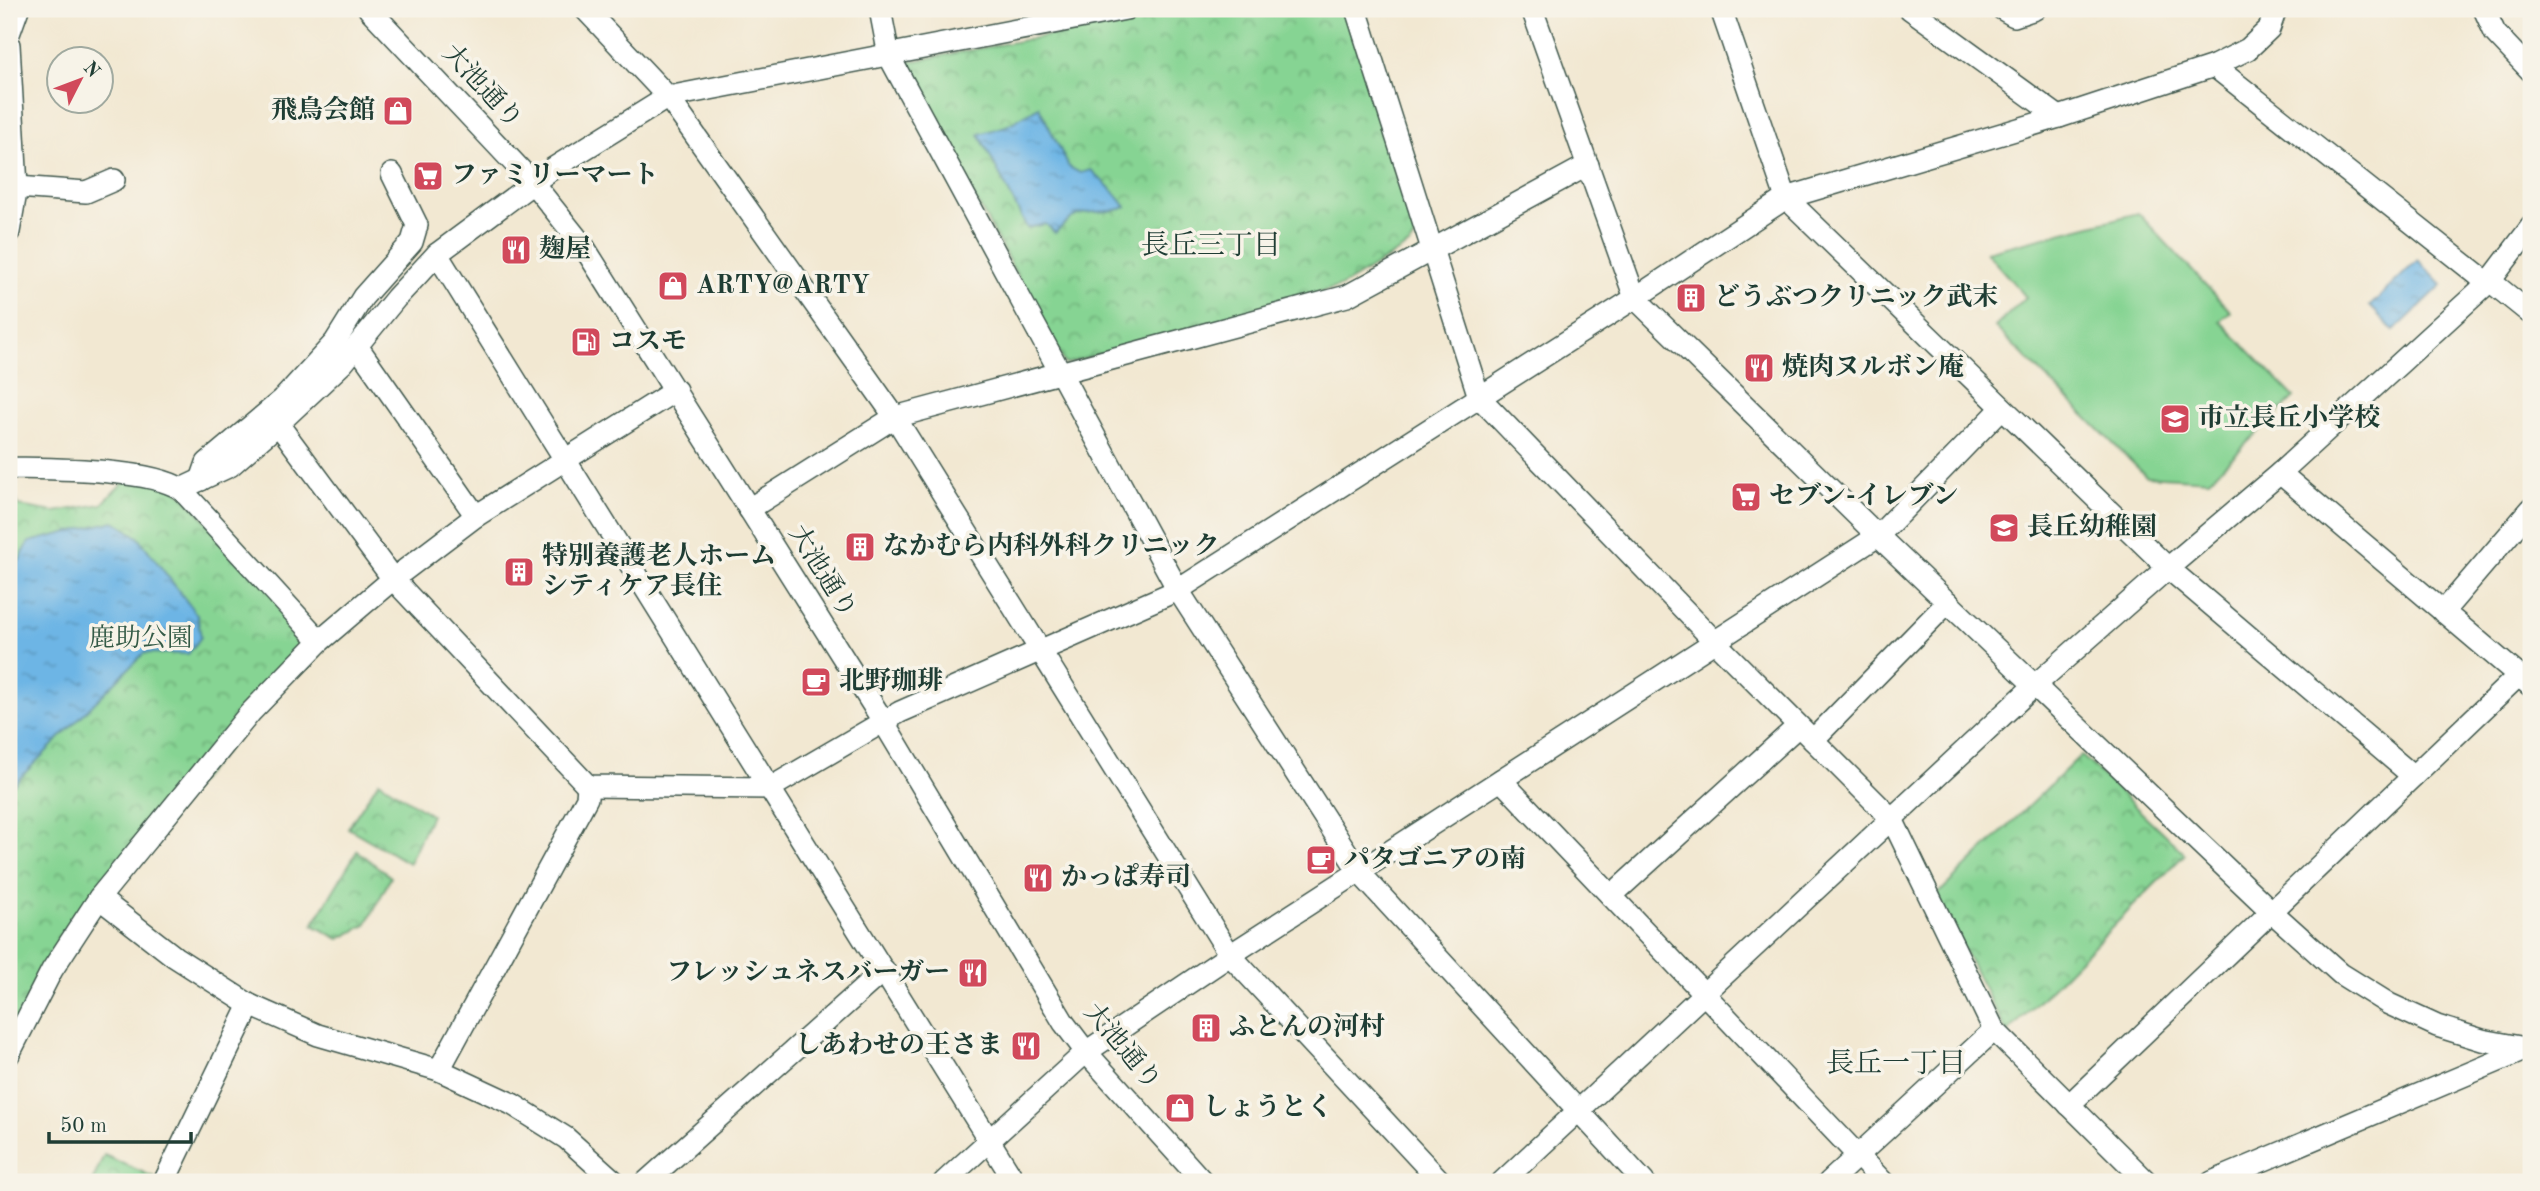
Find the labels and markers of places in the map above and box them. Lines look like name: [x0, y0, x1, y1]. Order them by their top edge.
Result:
shop icon: 飛鳥会館: [381, 94, 415, 128]
place label: 飛鳥会館: [271, 95, 375, 124]
supermarket icon: ファミリーマート: [411, 159, 445, 193]
place label: ファミリーマート: [451, 162, 658, 189]
restaurant icon: 麹屋: [499, 233, 533, 267]
place label: 麹屋: [539, 234, 591, 263]
shop icon: ARTY@ARTY: [656, 269, 690, 303]
place label: ARTY@ARTY: [696, 273, 870, 299]
building icon: どうぶつクリニック武末: [1674, 281, 1708, 315]
place label: どうぶつクリニック武末: [1714, 282, 1998, 311]
fuel station icon: コスモ: [569, 325, 603, 359]
place label: コスモ: [609, 329, 687, 355]
restaurant icon: 焼肉ヌルボン庵: [1742, 351, 1776, 385]
place label: 焼肉ヌルボン庵: [1782, 352, 1964, 381]
school or university icon: 市立長丘小学校: [2158, 402, 2192, 436]
place label: 市立長丘小学校: [2198, 403, 2380, 432]
supermarket icon: セブン-イレブン: [1729, 480, 1763, 514]
place label: セブン-イレブン: [1769, 482, 1959, 510]
school or university icon: 長丘幼稚園: [1987, 511, 2021, 545]
place label: 長丘幼稚園: [2027, 512, 2157, 541]
building icon: なかむら内科外科クリニック: [843, 530, 877, 564]
place label: なかむら内科外科クリニック: [883, 531, 1219, 560]
place label: 特別養護老人ホーム シティケア長住: [542, 541, 776, 600]
building icon: 特別養護老人ホーム シティケア長住: [502, 555, 536, 589]
cafe icon: 北野珈琲: [799, 665, 833, 699]
place label: 北野珈琲: [839, 667, 943, 695]
cafe icon: パタゴニアの南: [1304, 843, 1338, 877]
place label: パタゴニアの南: [1344, 845, 1526, 873]
restaurant icon: かっぱ寿司: [1021, 861, 1055, 895]
place label: かっぱ寿司: [1061, 862, 1191, 891]
restaurant icon: フレッシュネスバーガー: [956, 956, 990, 990]
place label: フレッシュネスバーガー: [666, 958, 950, 986]
building icon: ふとんの河村: [1189, 1011, 1223, 1045]
place label: ふとんの河村: [1229, 1012, 1385, 1041]
restaurant icon: しあわせの王さま: [1009, 1029, 1043, 1063]
place label: しあわせの王さま: [795, 1030, 1003, 1059]
shop icon: しょうとく: [1163, 1091, 1197, 1125]
place label: しょうとく: [1203, 1093, 1333, 1121]

